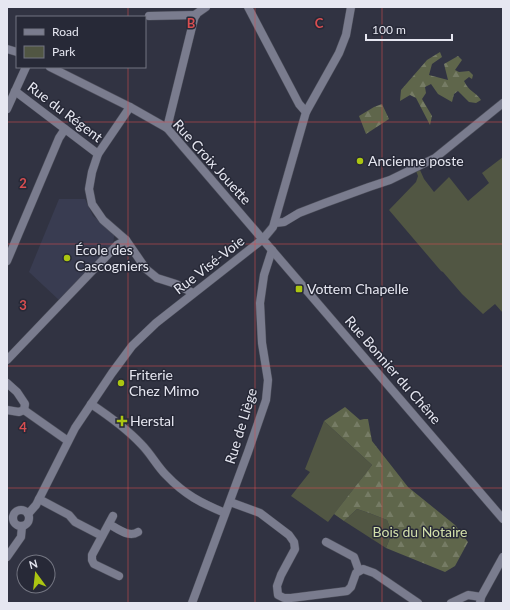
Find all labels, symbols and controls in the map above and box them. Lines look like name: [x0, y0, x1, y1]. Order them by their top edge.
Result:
text: B: [187, 15, 196, 31]
text: C: [315, 15, 324, 31]
legend: [16, 16, 146, 68]
scale bar: [366, 16, 452, 42]
text: 100 m: [372, 22, 406, 37]
text: Road: [52, 24, 79, 39]
text: Park: [52, 44, 76, 59]
street label: Rue du Régent: [24, 78, 106, 145]
street label: Rue Croix Jouette: [170, 116, 255, 208]
place label: Ancienne poste: [368, 152, 464, 169]
marker: Ancienne poste: [355, 156, 365, 166]
text: 2: [19, 175, 27, 191]
street label: Rue Visé-Voie: [170, 232, 247, 297]
place label: École des Cascogniers: [75, 241, 149, 274]
marker: École des Cascogniers: [62, 253, 72, 263]
place label: Vottem Chapelle: [307, 280, 409, 297]
marker: Vottem Chapelle: [294, 284, 304, 294]
text: 3: [19, 297, 27, 313]
street label: Rue Bonnier du Chêne: [342, 312, 445, 427]
place label: Friterie Chez Mimo: [129, 366, 199, 399]
marker: Friterie Chez Mimo: [116, 378, 126, 388]
street label: Rue de Liège: [221, 386, 260, 466]
place label: Herstal: [130, 412, 174, 429]
marker: Herstal: [117, 416, 127, 426]
text: 4: [19, 419, 27, 435]
park label: Bois du Notaire: [373, 523, 467, 540]
north arrow: [16, 554, 56, 594]
text: N: [28, 556, 39, 571]

